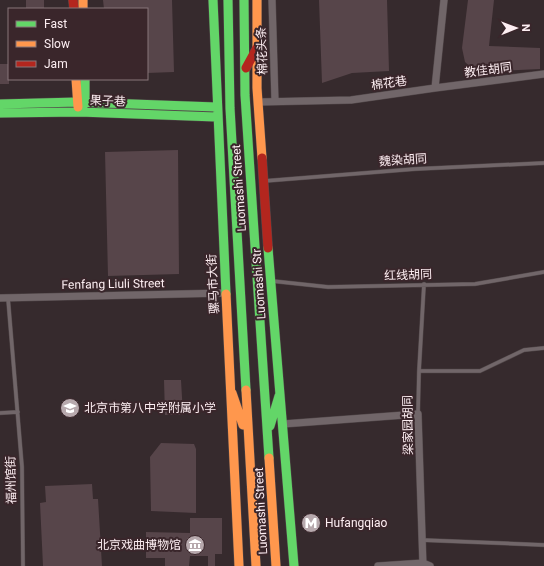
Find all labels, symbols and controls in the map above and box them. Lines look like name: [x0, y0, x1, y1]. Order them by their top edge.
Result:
legend: [8, 8, 148, 80]
north arrow: [496, 8, 536, 48]
text: Fast: [44, 17, 67, 31]
text: N: [519, 24, 532, 32]
street label: 棉花头条: [254, 27, 270, 75]
text: Slow: [44, 37, 70, 51]
text: Jam: [44, 57, 68, 71]
street label: 教佳胡同: [463, 60, 513, 80]
street label: 棉花巷: [370, 74, 408, 92]
street label: 果子巷: [90, 93, 126, 109]
street label: Luomashi Street: [229, 144, 249, 232]
street label: 魏染胡同: [379, 151, 427, 169]
street label: Luomashi Str: [250, 248, 268, 320]
street label: 骡马市大街: [204, 254, 222, 314]
street label: 红线胡同: [384, 267, 432, 283]
street label: Fenfang Liuli Street: [61, 276, 165, 292]
street label: 梁家园胡同: [400, 395, 416, 455]
school or university icon: 北京市第八中学附属小学: [59, 397, 81, 419]
place label: 北京市第八中学附属小学: [84, 401, 216, 415]
street label: 福州馆街: [4, 456, 18, 504]
street label: Luomashi Street: [252, 467, 270, 555]
metro station icon: Hufangqiao: [300, 512, 322, 534]
place label: Hufangqiao: [325, 516, 388, 530]
museum icon: 北京戏曲博物馆: [184, 534, 206, 556]
place label: 北京戏曲博物馆: [97, 538, 181, 552]

